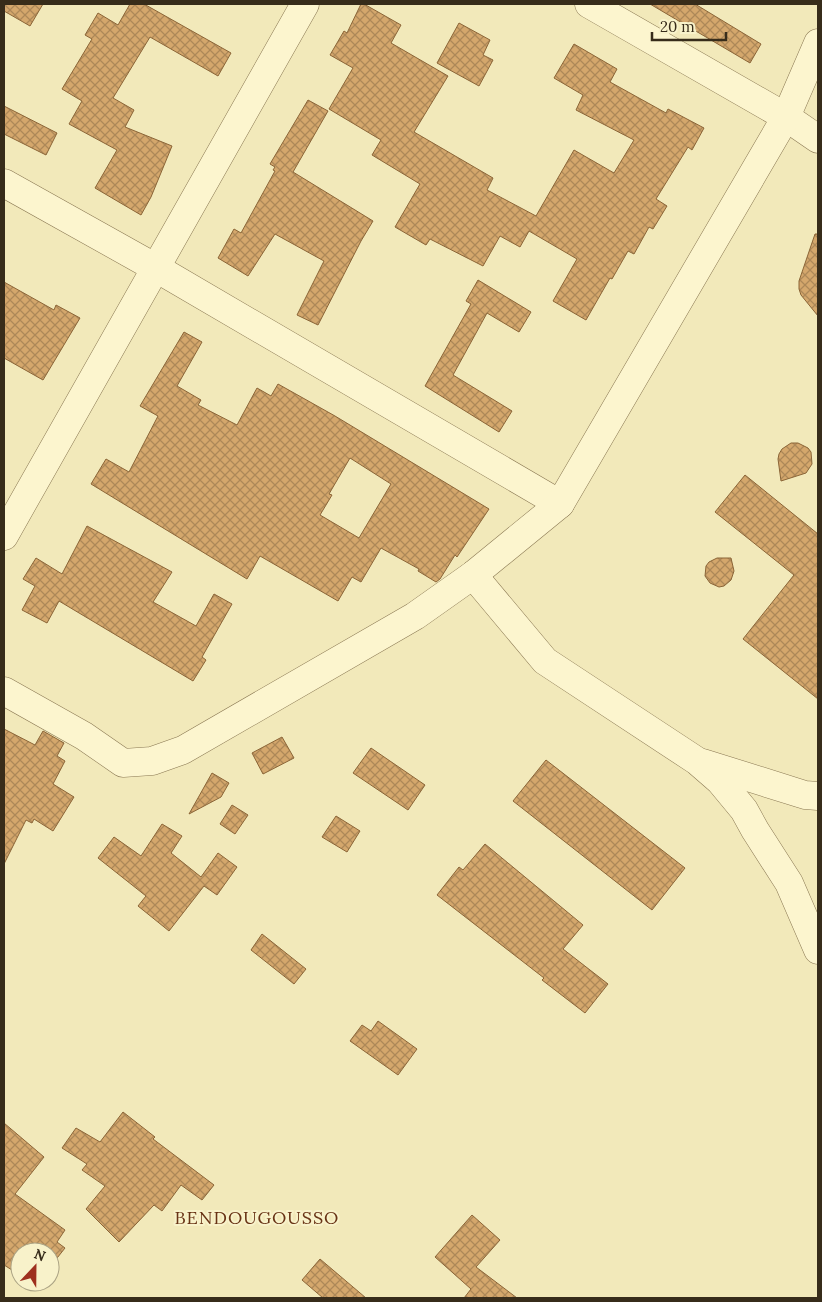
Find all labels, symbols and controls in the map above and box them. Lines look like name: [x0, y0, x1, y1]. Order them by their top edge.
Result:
scale bar: [652, 10, 726, 42]
text: 20 m: [660, 17, 695, 36]
district label: BENDOUGOUSSO: [175, 1206, 339, 1229]
north arrow: [10, 1242, 60, 1292]
text: N: [31, 1245, 48, 1265]

